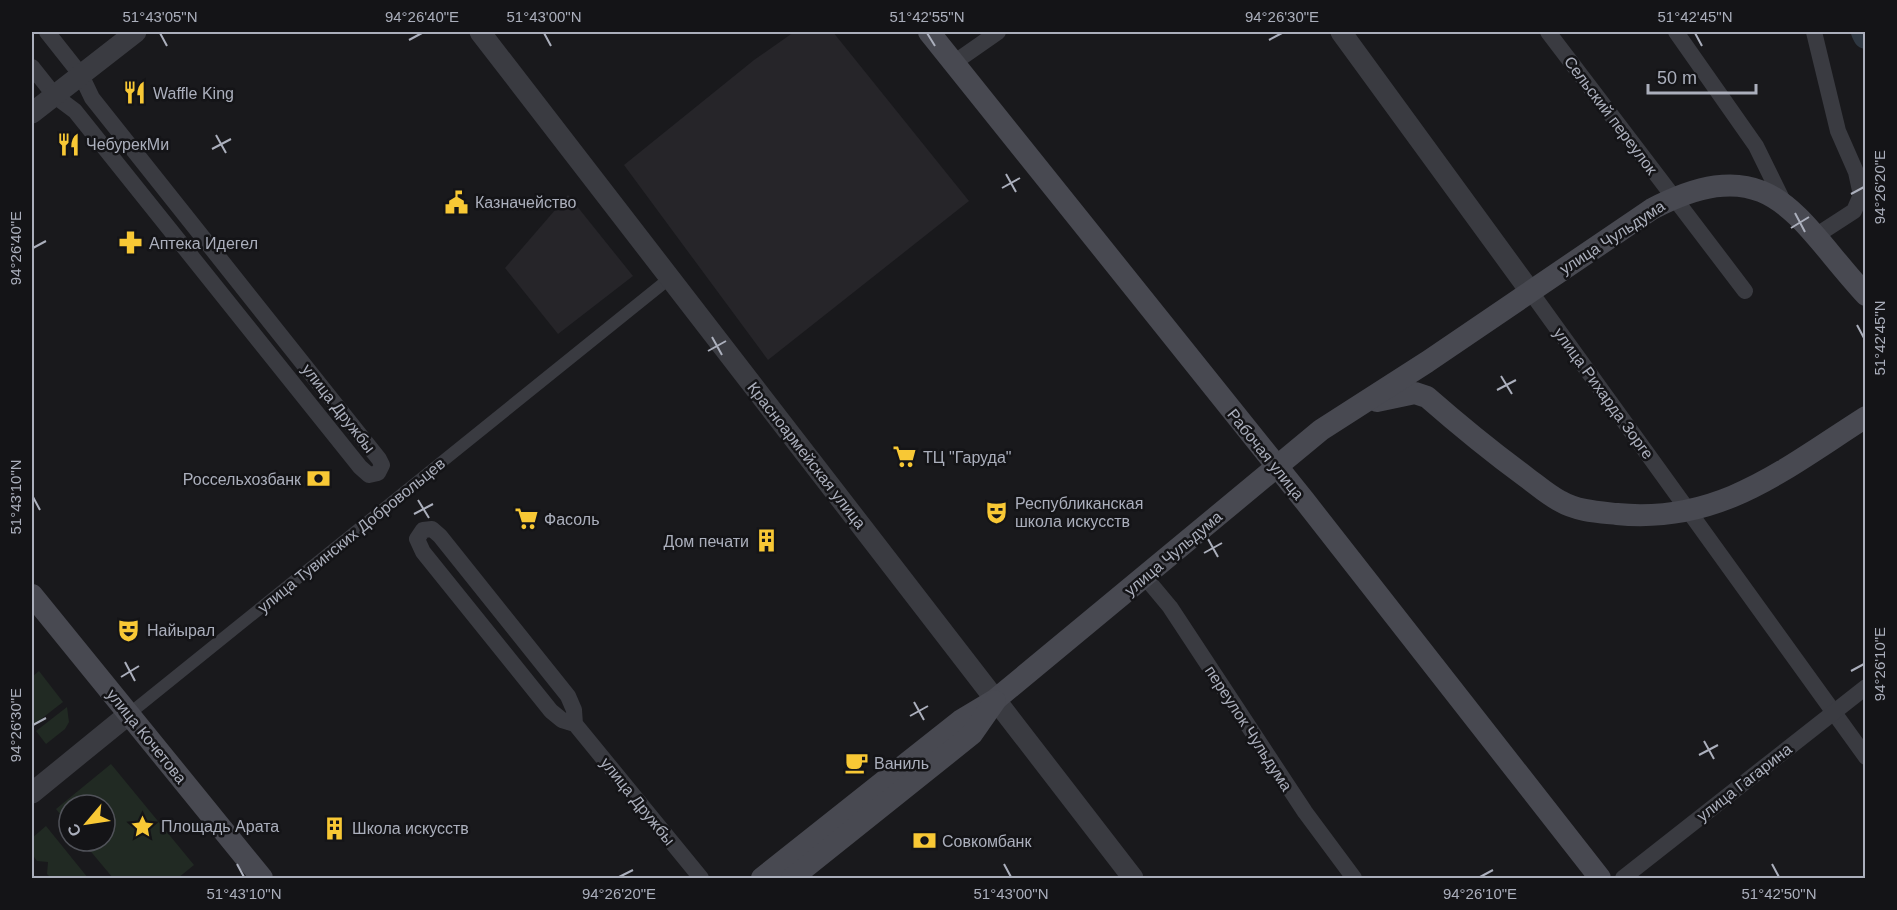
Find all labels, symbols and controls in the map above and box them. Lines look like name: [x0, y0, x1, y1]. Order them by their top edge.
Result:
text: 51°43'05"N: [122, 8, 198, 25]
text: 94°26'40"E: [385, 8, 459, 25]
text: 51°43'00"N: [506, 8, 582, 25]
text: 51°42'55"N: [889, 8, 965, 25]
text: 94°26'30"E: [1245, 8, 1319, 25]
text: 51°42'45"N: [1657, 8, 1733, 25]
street label: Сельский переулок: [1561, 53, 1661, 178]
scale bar: [1648, 57, 1756, 95]
text: 50 m: [1657, 68, 1697, 88]
restaurant icon: Waffle King: [122, 80, 148, 106]
place label: Waffle King: [153, 85, 234, 102]
restaurant icon: ЧебурекМи: [55, 131, 81, 157]
place label: ЧебурекМи: [86, 136, 169, 153]
text: 94°26'20"E: [1871, 150, 1888, 224]
public building icon: Казначейство: [444, 189, 470, 215]
place label: Казначейство: [475, 194, 577, 211]
street label: улица Чульдума: [1557, 197, 1668, 278]
text: 94°26'40"E: [7, 211, 24, 285]
pharmacy icon: Аптека Идегел: [118, 230, 144, 256]
place label: Аптека Идегел: [149, 235, 258, 252]
text: 51°42'45"N: [1871, 300, 1888, 376]
street label: улица Рихарда Зорге: [1550, 324, 1657, 462]
street label: улица Дружбы: [299, 361, 378, 456]
street label: Красноармейская улица: [744, 379, 869, 532]
street label: Рабочая улица: [1224, 406, 1307, 503]
supermarket icon: ТЦ "Гаруда": [892, 444, 918, 470]
place label: ТЦ "Гаруда": [923, 449, 1012, 466]
street label: улица Тувинских Добровольцев: [254, 455, 448, 616]
text: 51°43'10"N: [7, 459, 24, 535]
bank icon: Россельхозбанк: [306, 466, 332, 492]
place label: Россельхозбанк: [183, 471, 302, 488]
place label: Республиканская школа искусств: [1015, 495, 1143, 530]
theatre icon: Республиканская школа искусств: [984, 499, 1010, 525]
supermarket icon: Фасоль: [513, 506, 539, 532]
street label: улица Чульдума: [1121, 508, 1225, 599]
place label: Фасоль: [544, 511, 599, 528]
building icon: Дом печати: [754, 528, 780, 554]
place label: Дом печати: [663, 533, 749, 550]
theatre icon: Найырал: [116, 617, 142, 643]
place label: Найырал: [147, 622, 215, 639]
text: 94°26'10"E: [1871, 627, 1888, 701]
street label: переулок Чульдума: [1202, 663, 1295, 794]
street label: улица Кочетова: [103, 686, 190, 787]
text: 94°26'30"E: [7, 688, 24, 762]
street label: улица Гагарина: [1694, 740, 1795, 825]
cafe icon: Ваниль: [843, 750, 869, 776]
street label: улица Дружбы: [597, 754, 678, 849]
place label: Ваниль: [874, 755, 929, 772]
north arrow: [57, 793, 117, 853]
place icon: Площадь Арата: [130, 813, 156, 839]
building icon: Школа искусств: [321, 815, 347, 841]
place label: Площадь Арата: [161, 818, 279, 835]
text: С: [64, 820, 85, 839]
place label: Школа искусств: [352, 820, 469, 837]
bank icon: Совкомбанк: [911, 828, 937, 854]
place label: Совкомбанк: [942, 833, 1032, 850]
text: 51°43'10"N: [206, 885, 282, 902]
text: 94°26'20"E: [582, 885, 656, 902]
text: 51°43'00"N: [973, 885, 1049, 902]
text: 94°26'10"E: [1443, 885, 1517, 902]
text: 51°42'50"N: [1741, 885, 1817, 902]

